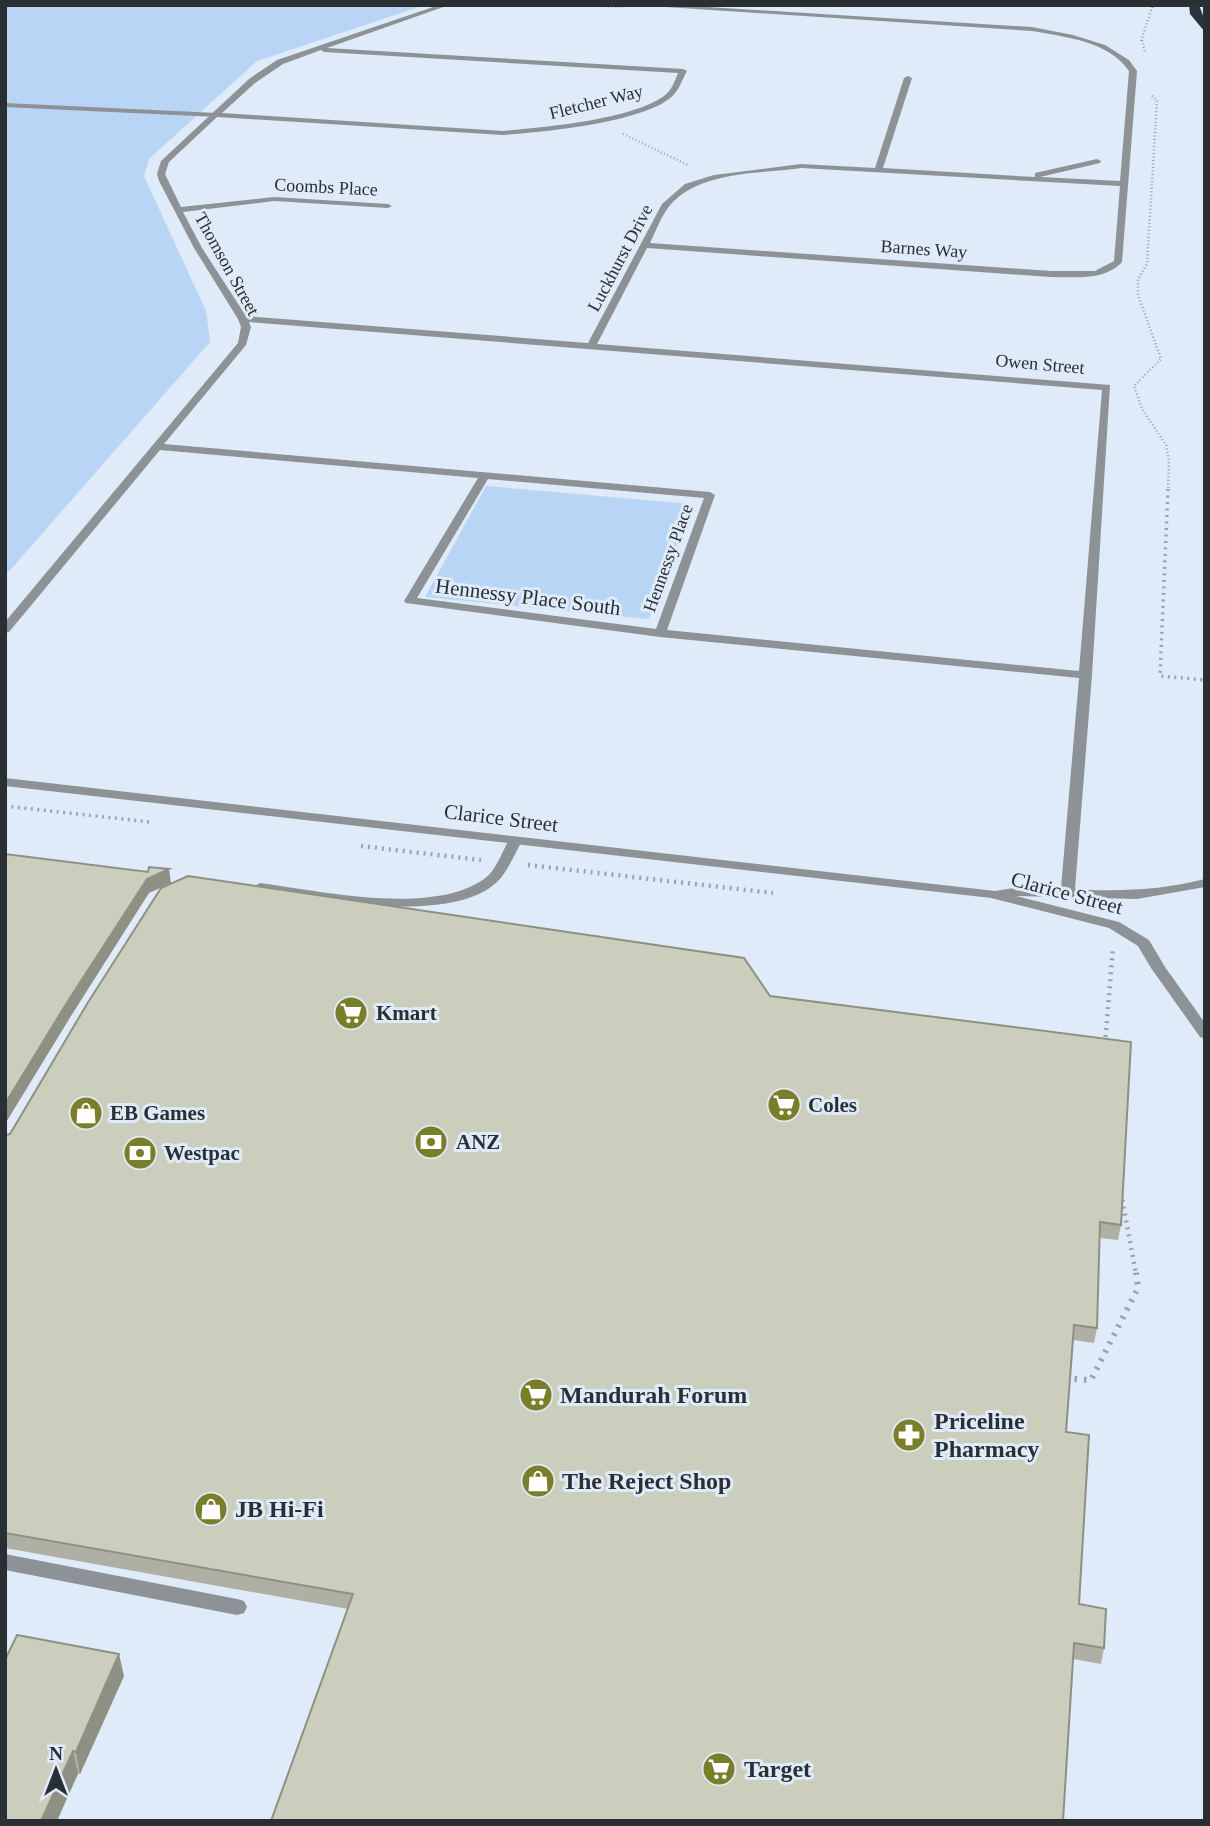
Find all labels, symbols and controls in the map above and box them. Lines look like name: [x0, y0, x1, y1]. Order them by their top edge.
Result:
street label: Fletcher Way: [547, 81, 645, 123]
street label: Coombs Place: [274, 174, 378, 200]
street label: Luckhurst Drive: [583, 201, 657, 315]
street label: Thomson Street: [190, 209, 264, 319]
street label: Barnes Way: [880, 236, 968, 262]
street label: Owen Street: [995, 350, 1085, 378]
street label: Hennessy Place: [639, 501, 697, 615]
street label: Hennessy Place South: [434, 574, 623, 620]
street label: Clarice Street: [443, 799, 560, 837]
street label: Clarice Street: [1008, 867, 1126, 919]
supermarket icon: Kmart: [332, 994, 370, 1032]
place label: Kmart: [376, 1001, 437, 1025]
supermarket icon: Coles: [765, 1086, 803, 1124]
place label: Coles: [808, 1093, 857, 1117]
shop icon: EB Games: [67, 1094, 105, 1132]
place label: EB Games: [110, 1101, 205, 1125]
bank icon: ANZ: [412, 1123, 450, 1161]
place label: ANZ: [456, 1130, 500, 1154]
bank icon: Westpac: [121, 1134, 159, 1172]
place label: Westpac: [164, 1141, 240, 1165]
supermarket icon: Mandurah Forum: [517, 1376, 555, 1414]
place label: Mandurah Forum: [560, 1382, 747, 1408]
place label: Priceline Pharmacy: [934, 1408, 1039, 1462]
pharmacy icon: Priceline Pharmacy: [890, 1416, 928, 1454]
shop icon: The Reject Shop: [519, 1462, 557, 1500]
place label: The Reject Shop: [562, 1468, 731, 1494]
shop icon: JB Hi-Fi: [192, 1490, 230, 1528]
place label: JB Hi-Fi: [235, 1496, 324, 1522]
north arrow: [21, 1735, 91, 1805]
text: N: [49, 1743, 63, 1764]
supermarket icon: Target: [700, 1750, 738, 1788]
place label: Target: [744, 1756, 811, 1782]

